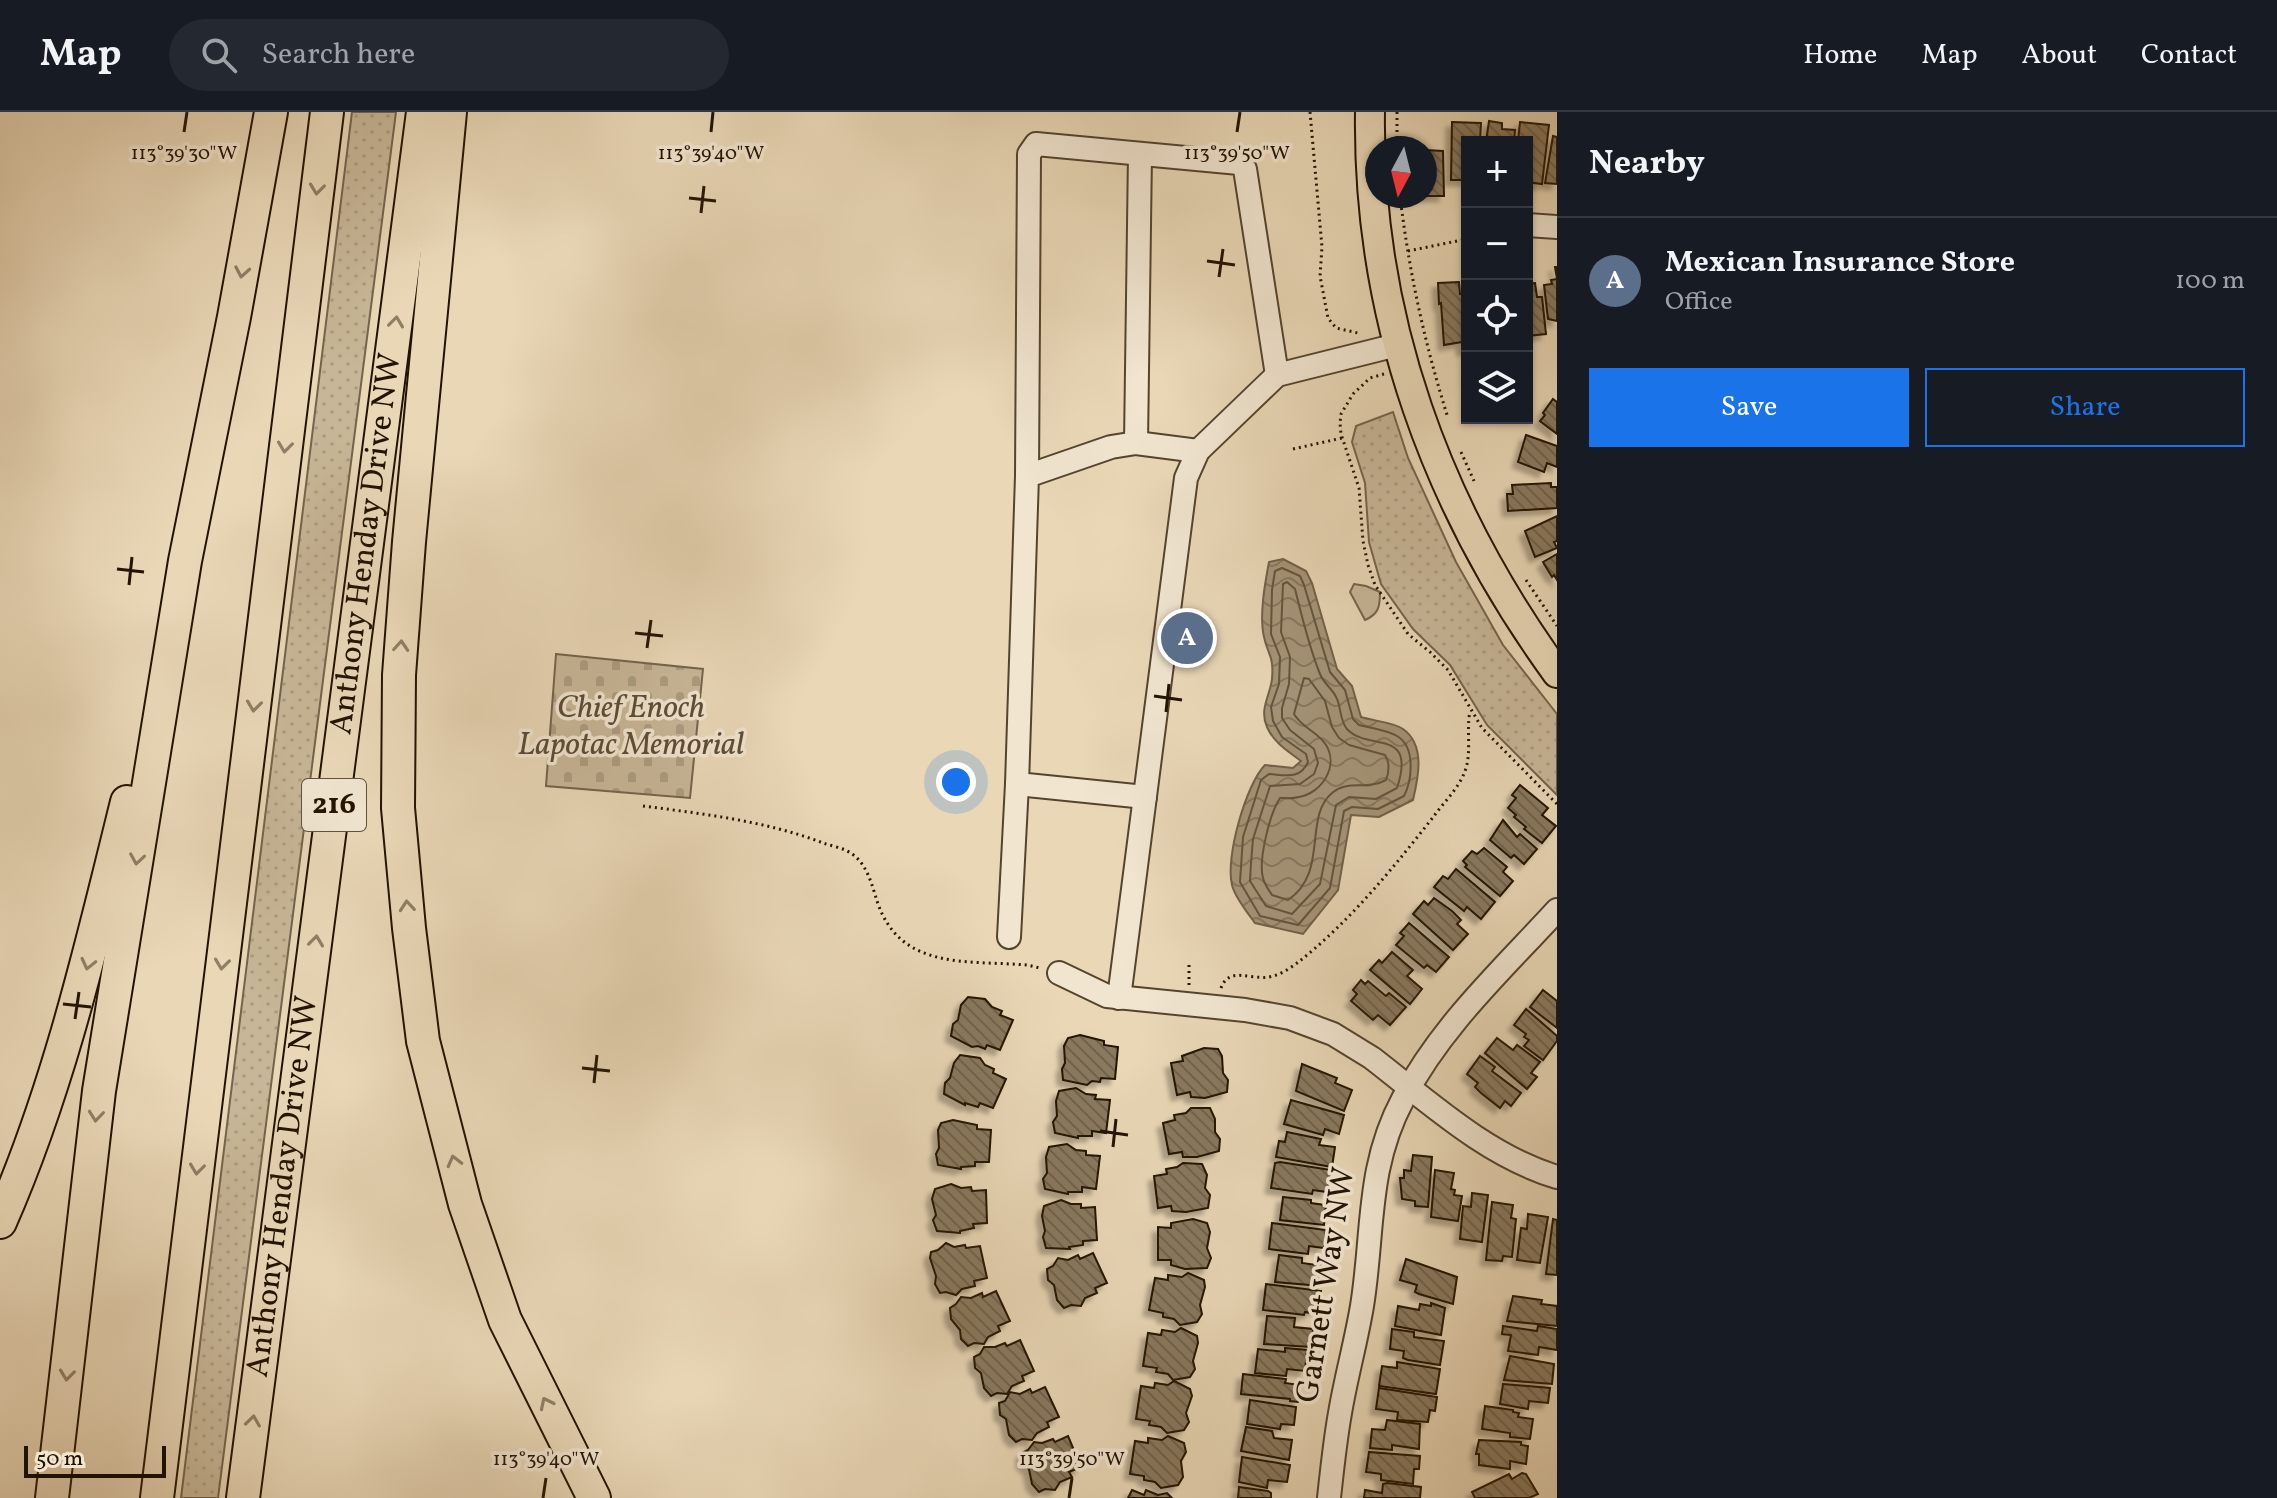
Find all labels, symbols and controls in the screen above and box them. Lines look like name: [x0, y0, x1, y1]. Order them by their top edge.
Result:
search box: [169, 19, 729, 91]
text: Map: [40, 29, 121, 82]
icon: search: [197, 33, 241, 77]
text: Search here: [261, 34, 415, 76]
text: Home: [1803, 36, 1877, 75]
text: Map: [1921, 36, 1977, 75]
text: About: [2021, 36, 2097, 75]
text: Contact: [2141, 36, 2237, 75]
north arrow: [1365, 136, 1437, 208]
map controls: [1461, 136, 1533, 424]
button: +: [1461, 136, 1533, 208]
text: 113°39'30"W: [131, 140, 237, 168]
text: 113°39'40"W: [658, 140, 764, 168]
text: 113°39'50"W: [1184, 140, 1290, 168]
text: Nearby: [1589, 141, 1705, 188]
one-way arrow: [309, 183, 326, 196]
button: −: [1461, 208, 1533, 280]
text: Mexican Insurance Store: [1665, 242, 2015, 284]
text: A: [1606, 263, 1624, 299]
text: 100 m: [2175, 263, 2245, 299]
one-way arrow: [235, 265, 252, 278]
button: locate: [1461, 280, 1533, 352]
text: Office: [1665, 284, 1733, 320]
one-way arrow: [387, 315, 404, 329]
street label: Anthony Henday Drive NW: [320, 351, 413, 737]
button: layers: [1461, 352, 1533, 424]
button: Save: [1589, 368, 1909, 447]
button: Share: [1925, 368, 2245, 447]
one-way arrow: [277, 441, 294, 454]
pin: A: [1161, 608, 1213, 668]
one-way arrow: [392, 639, 409, 652]
park label: Chief Enoch Lapotac Memorial: [518, 687, 744, 768]
one-way arrow: [245, 699, 262, 712]
your location: [936, 762, 976, 802]
road number: 216: [302, 779, 366, 831]
one-way arrow: [129, 853, 146, 866]
one-way arrow: [399, 899, 416, 912]
one-way arrow: [308, 934, 325, 947]
one-way arrow: [80, 956, 97, 970]
one-way arrow: [214, 957, 231, 970]
street label: Anthony Henday Drive NW: [237, 993, 330, 1380]
one-way arrow: [88, 1110, 105, 1123]
one-way arrow: [446, 1155, 463, 1168]
one-way arrow: [188, 1163, 205, 1176]
street label: Garnett Way NW: [1287, 1164, 1367, 1406]
one-way arrow: [58, 1368, 75, 1381]
one-way arrow: [540, 1397, 556, 1412]
one-way arrow: [245, 1414, 262, 1427]
scale bar: [24, 1442, 166, 1478]
text: 50 m: [36, 1444, 83, 1475]
text: 113°39'40"W: [493, 1446, 599, 1474]
text: 113°39'50"W: [1019, 1446, 1125, 1474]

